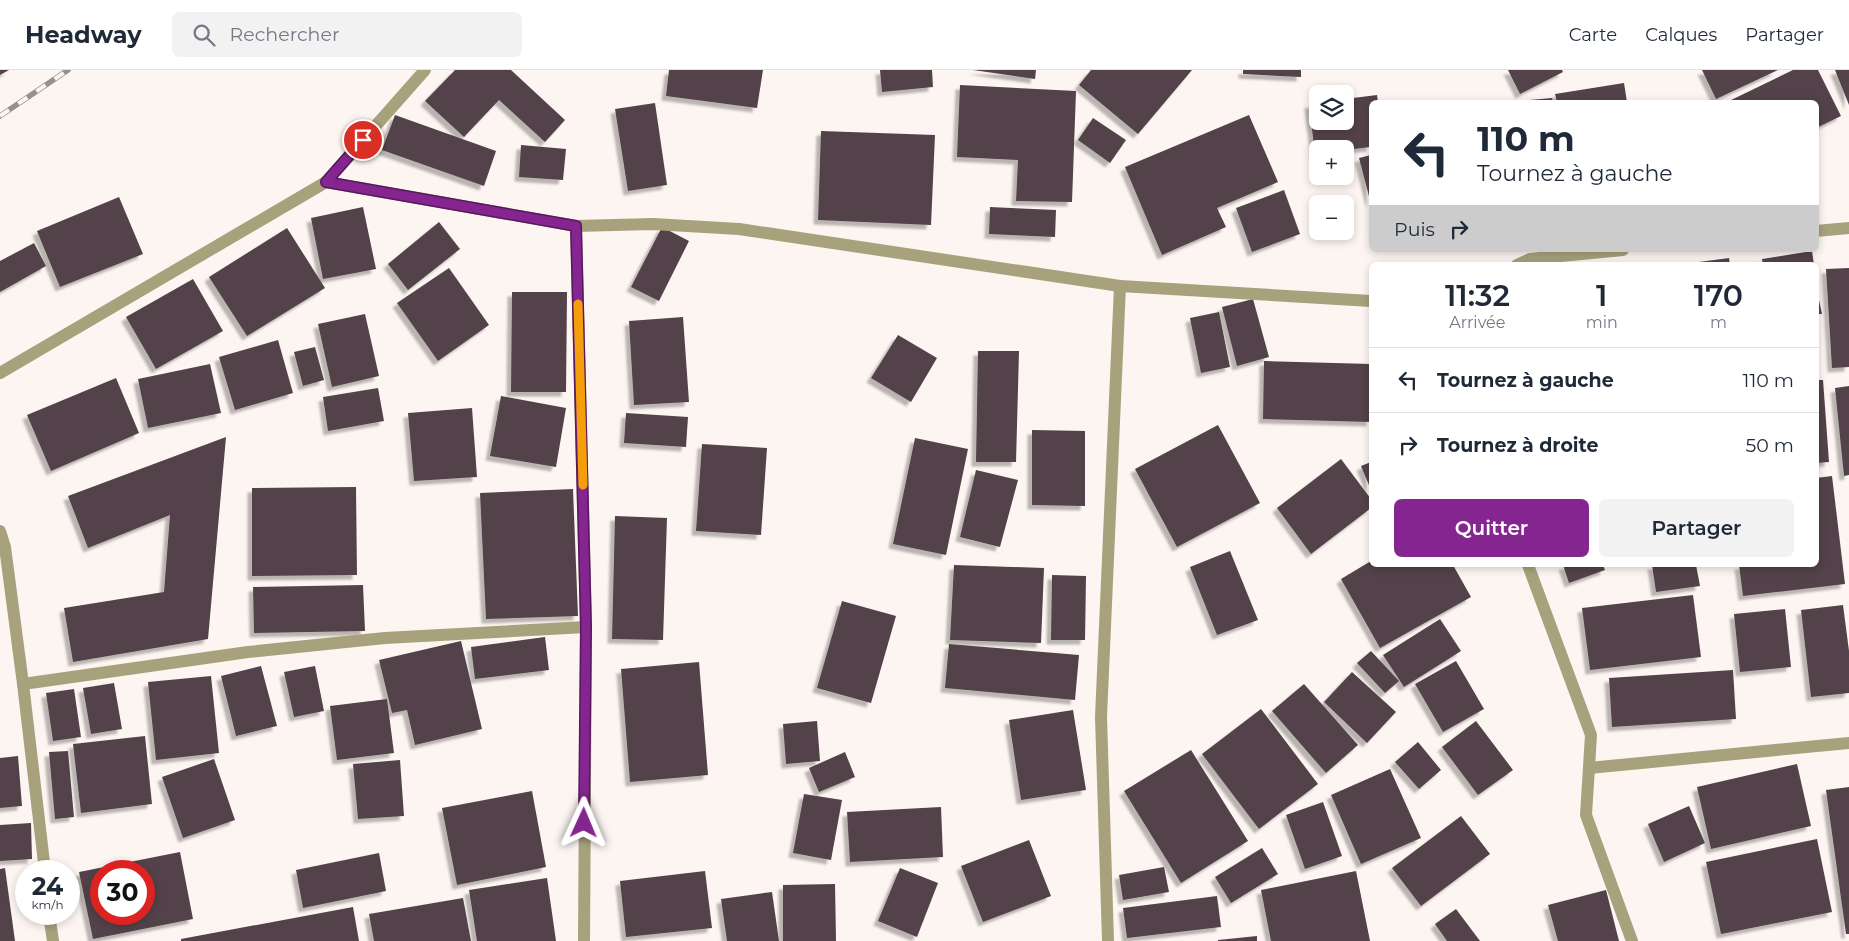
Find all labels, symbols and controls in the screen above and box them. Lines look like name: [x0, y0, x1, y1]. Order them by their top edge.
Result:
search box: [172, 12, 522, 57]
text: Headway: [25, 20, 142, 49]
icon: search: [190, 21, 218, 49]
text: Rechercher: [230, 23, 340, 46]
text: Carte: [1569, 24, 1617, 46]
text: Calques: [1645, 24, 1717, 46]
text: Partager: [1745, 24, 1824, 46]
map controls: [1309, 85, 1354, 240]
button: layers: [1309, 85, 1354, 130]
text: 110 m: [1477, 117, 1575, 160]
pin: [342, 119, 384, 161]
icon: left: [1394, 120, 1459, 185]
icon: arrive: [349, 126, 377, 154]
button: +: [1309, 140, 1354, 185]
text: Tournez à gauche: [1477, 160, 1673, 187]
button: −: [1309, 195, 1354, 240]
icon: right: [1445, 215, 1473, 243]
text: Puis: [1394, 218, 1435, 241]
text: 11:32: [1445, 277, 1510, 314]
text: 1: [1596, 277, 1608, 314]
text: 170: [1694, 277, 1743, 314]
text: Arrivée: [1449, 313, 1505, 332]
text: min: [1586, 313, 1618, 332]
text: m: [1710, 313, 1727, 332]
icon: left: [1394, 366, 1422, 394]
text: Tournez à gauche: [1437, 369, 1614, 392]
text: 110 m: [1743, 369, 1794, 392]
icon: right: [1394, 431, 1422, 459]
text: Tournez à droite: [1437, 434, 1598, 457]
text: 50 m: [1746, 434, 1794, 457]
button: Quitter: [1394, 499, 1589, 557]
button: Partager: [1599, 499, 1794, 557]
position arrow: [557, 796, 609, 848]
speed limit sign: 30: [90, 860, 155, 925]
text: 24: [32, 871, 63, 901]
text: km/h: [31, 897, 64, 912]

